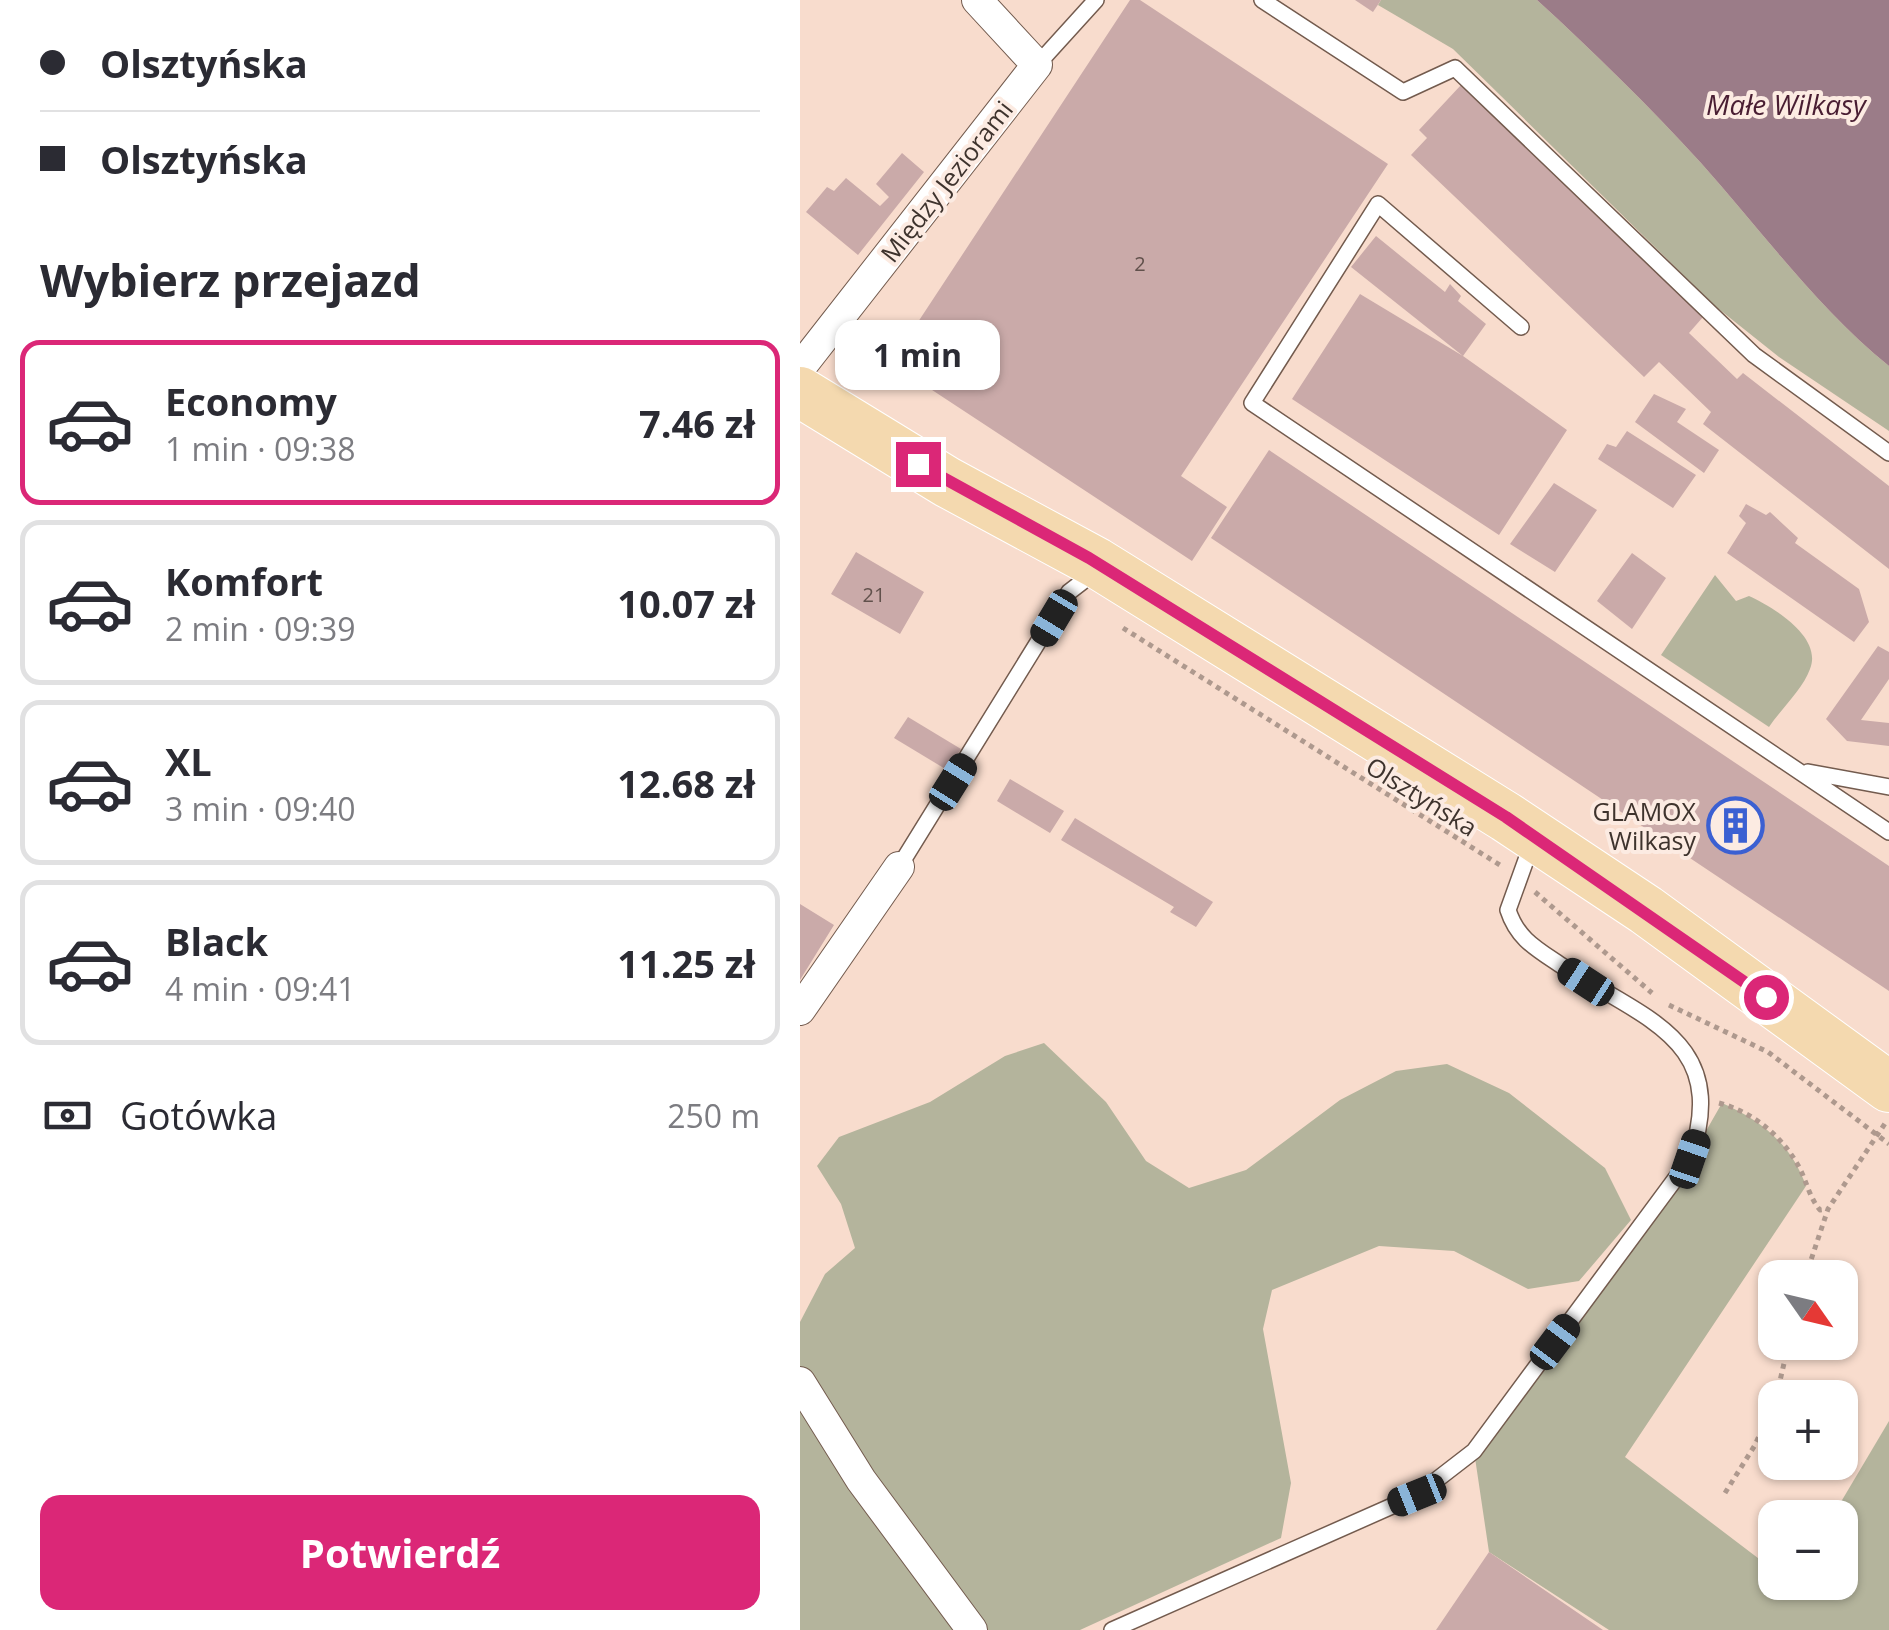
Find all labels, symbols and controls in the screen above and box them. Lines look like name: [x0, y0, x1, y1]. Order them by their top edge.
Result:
text: Olsztyńska: [100, 37, 308, 89]
water label: Małe Wilkasy: [1706, 85, 1868, 123]
street label: Między Jeziorami: [872, 93, 1020, 269]
text: Olsztyńska: [100, 133, 308, 185]
text: Wybierz przejazd: [40, 249, 421, 310]
house number: 2: [1134, 250, 1146, 277]
callout: 1 min: [836, 319, 1000, 389]
text: 1 min: [873, 333, 962, 376]
text: Economy: [165, 375, 337, 427]
icon: car: [45, 378, 135, 468]
text: 7.46 zł: [639, 397, 755, 449]
text: 1 min · 09:38: [165, 427, 356, 470]
route end: [896, 442, 941, 487]
text: Komfort: [165, 555, 323, 607]
icon: car: [45, 558, 135, 648]
text: 10.07 zł: [617, 577, 755, 629]
house number: 21: [863, 581, 885, 608]
car: [1026, 585, 1082, 651]
text: 2 min · 09:39: [165, 607, 356, 650]
text: XL: [165, 735, 212, 787]
icon: car: [45, 738, 135, 828]
street label: Olsztyńska: [1360, 748, 1484, 844]
car: [924, 749, 982, 815]
text: 12.68 zł: [617, 757, 755, 809]
text: 3 min · 09:40: [165, 787, 356, 830]
place label: GLAMOX Wilkasy: [1593, 794, 1697, 857]
building icon: GLAMOX Wilkasy: [1705, 795, 1765, 855]
text: Black: [165, 915, 268, 967]
icon: car: [45, 918, 135, 1008]
text: 11.25 zł: [617, 937, 755, 989]
car: [1553, 953, 1619, 1011]
text: 4 min · 09:41: [165, 967, 356, 1010]
route start: [1744, 975, 1789, 1020]
icon: cash: [40, 1088, 95, 1143]
text: Gotówka: [120, 1089, 277, 1141]
text: 250 m: [667, 1094, 760, 1137]
car: [1666, 1126, 1714, 1192]
north arrow: [1758, 1260, 1858, 1360]
map controls: [1758, 1260, 1858, 1600]
car: [1525, 1309, 1585, 1375]
button: +: [1758, 1380, 1858, 1480]
car: [1384, 1470, 1450, 1520]
button: Potwierdź: [40, 1495, 760, 1610]
button: −: [1758, 1500, 1858, 1600]

